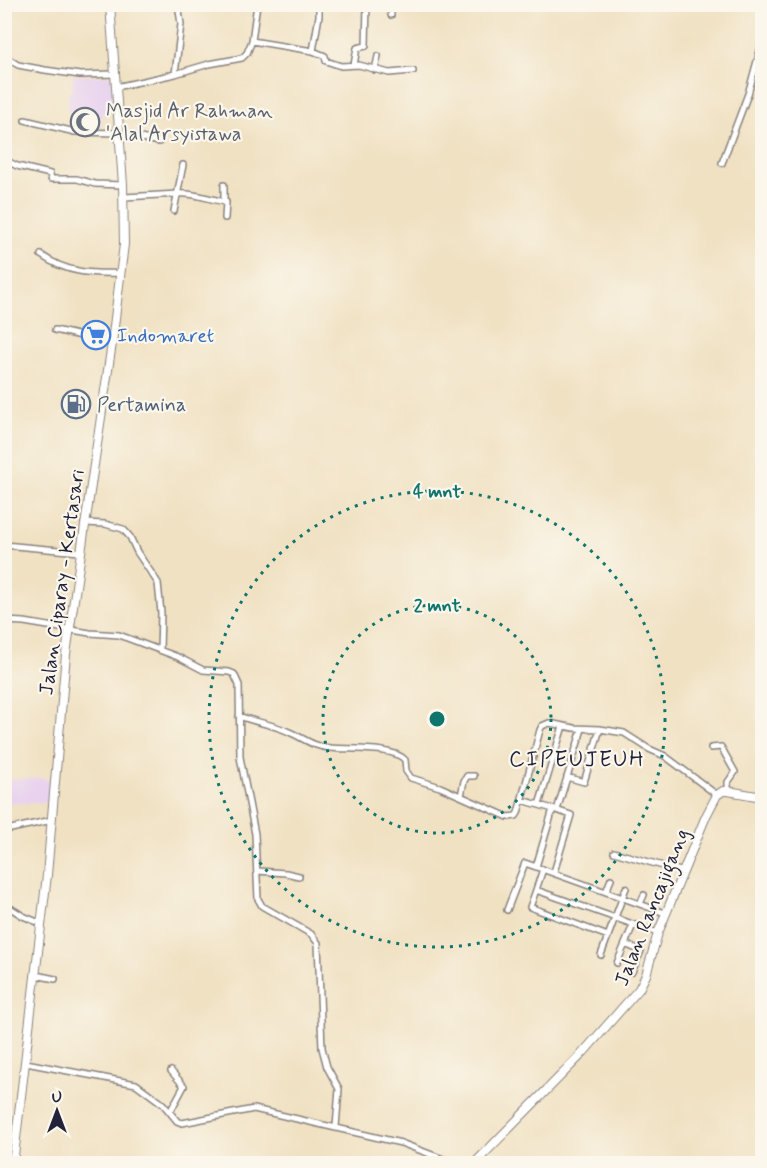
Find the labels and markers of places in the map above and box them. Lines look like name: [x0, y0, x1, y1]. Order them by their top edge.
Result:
place label: Masjid Ar Rahman 'Alal Arsyistawa: [106, 98, 273, 148]
mosque icon: Masjid Ar Rahman 'Alal Arsyistawa: [69, 106, 101, 138]
supermarket icon: Indomaret: [80, 319, 112, 351]
place label: Indomaret: [117, 323, 214, 350]
fuel station icon: Pertamina: [60, 388, 92, 420]
place label: Pertamina: [97, 392, 186, 419]
centre of rings: [427, 709, 447, 729]

